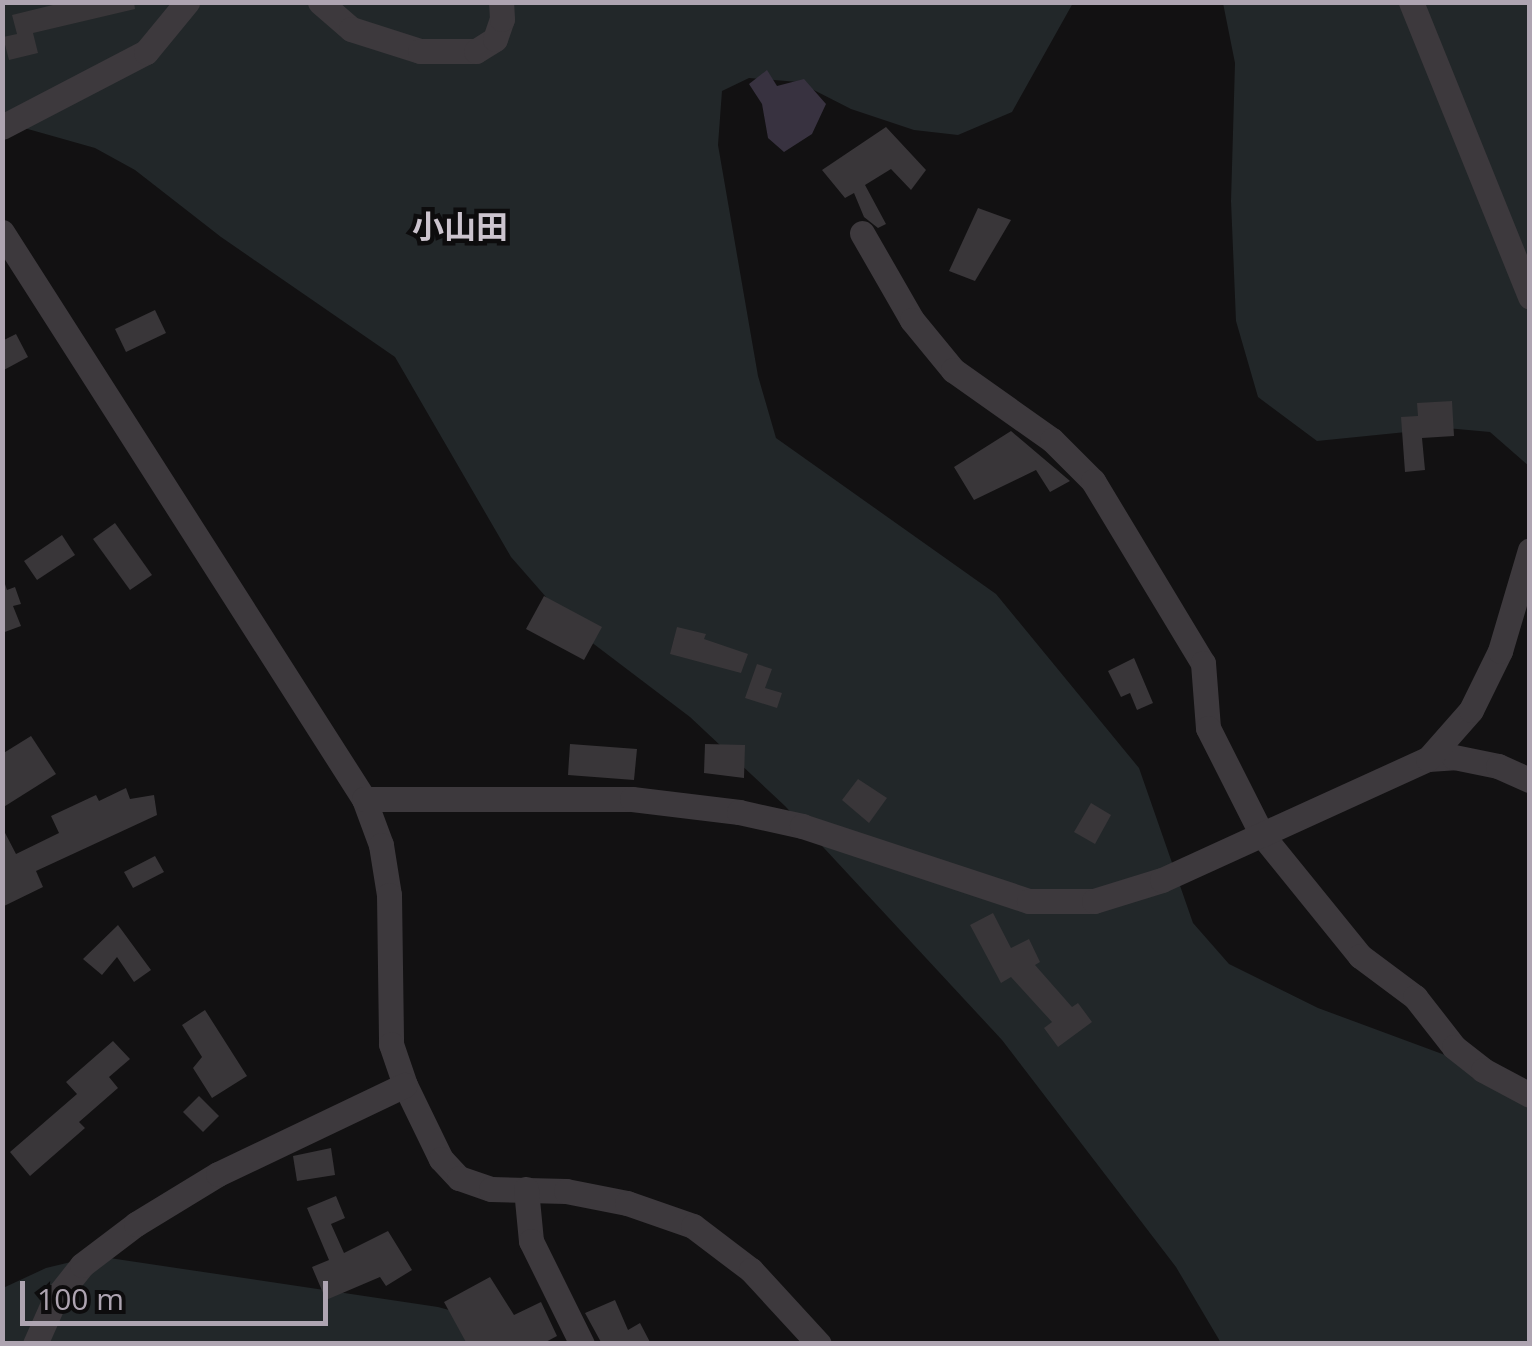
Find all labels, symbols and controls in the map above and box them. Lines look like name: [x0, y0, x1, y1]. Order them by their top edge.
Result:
district label: 小山田: [412, 207, 508, 245]
scale bar: [25, 1261, 332, 1323]
text: 100 m: [37, 1278, 124, 1319]

